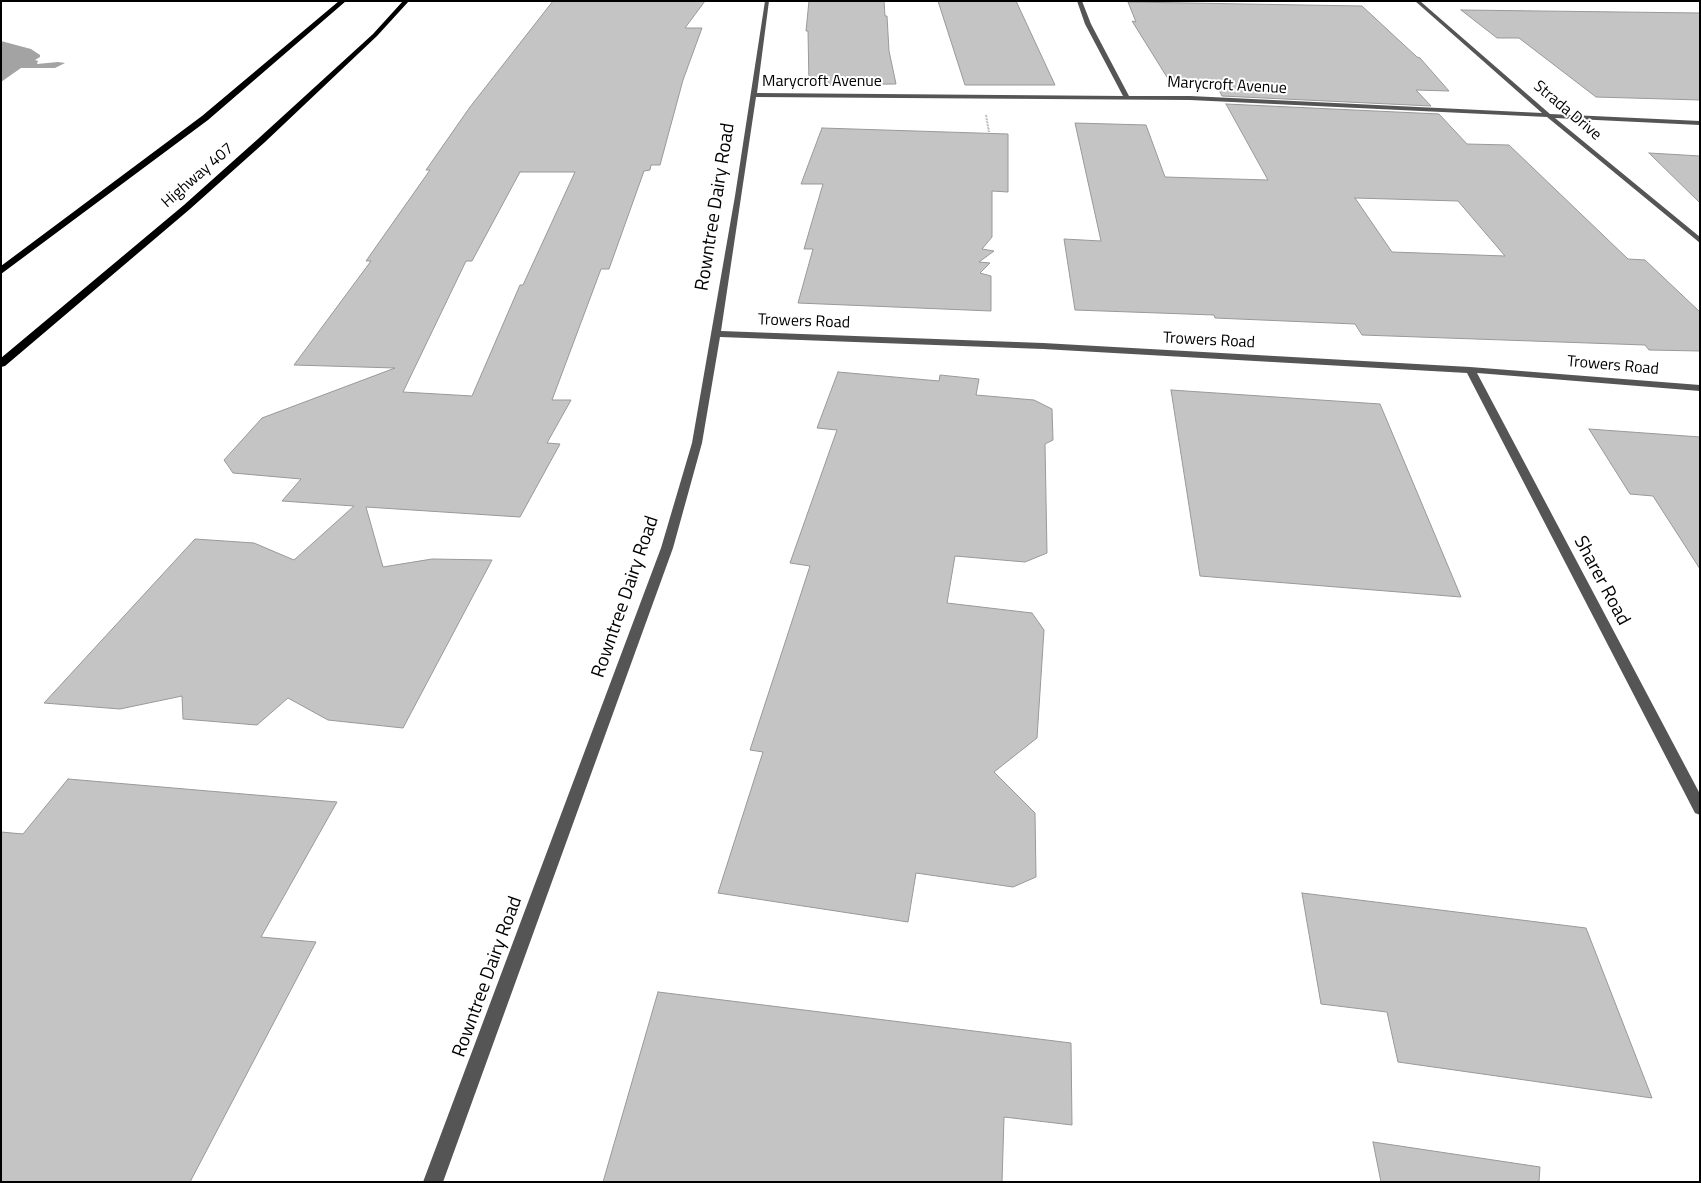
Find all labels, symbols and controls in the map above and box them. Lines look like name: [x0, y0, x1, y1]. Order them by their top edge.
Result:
street label: Marycroft Avenue: [762, 72, 882, 92]
street label: Marycroft Avenue: [1167, 73, 1287, 99]
street label: Strada Drive: [1529, 77, 1605, 145]
street label: Rowntree Dairy Road: [691, 122, 741, 292]
street label: Highway 407: [158, 139, 238, 213]
street label: Trowers Road: [758, 311, 850, 333]
street label: Trowers Road: [1163, 329, 1255, 353]
street label: Trowers Road: [1566, 352, 1660, 380]
street label: Rowntree Dairy Road: [588, 513, 664, 681]
street label: Sharer Road: [1568, 532, 1634, 630]
street label: Rowntree Dairy Road: [448, 893, 528, 1061]

